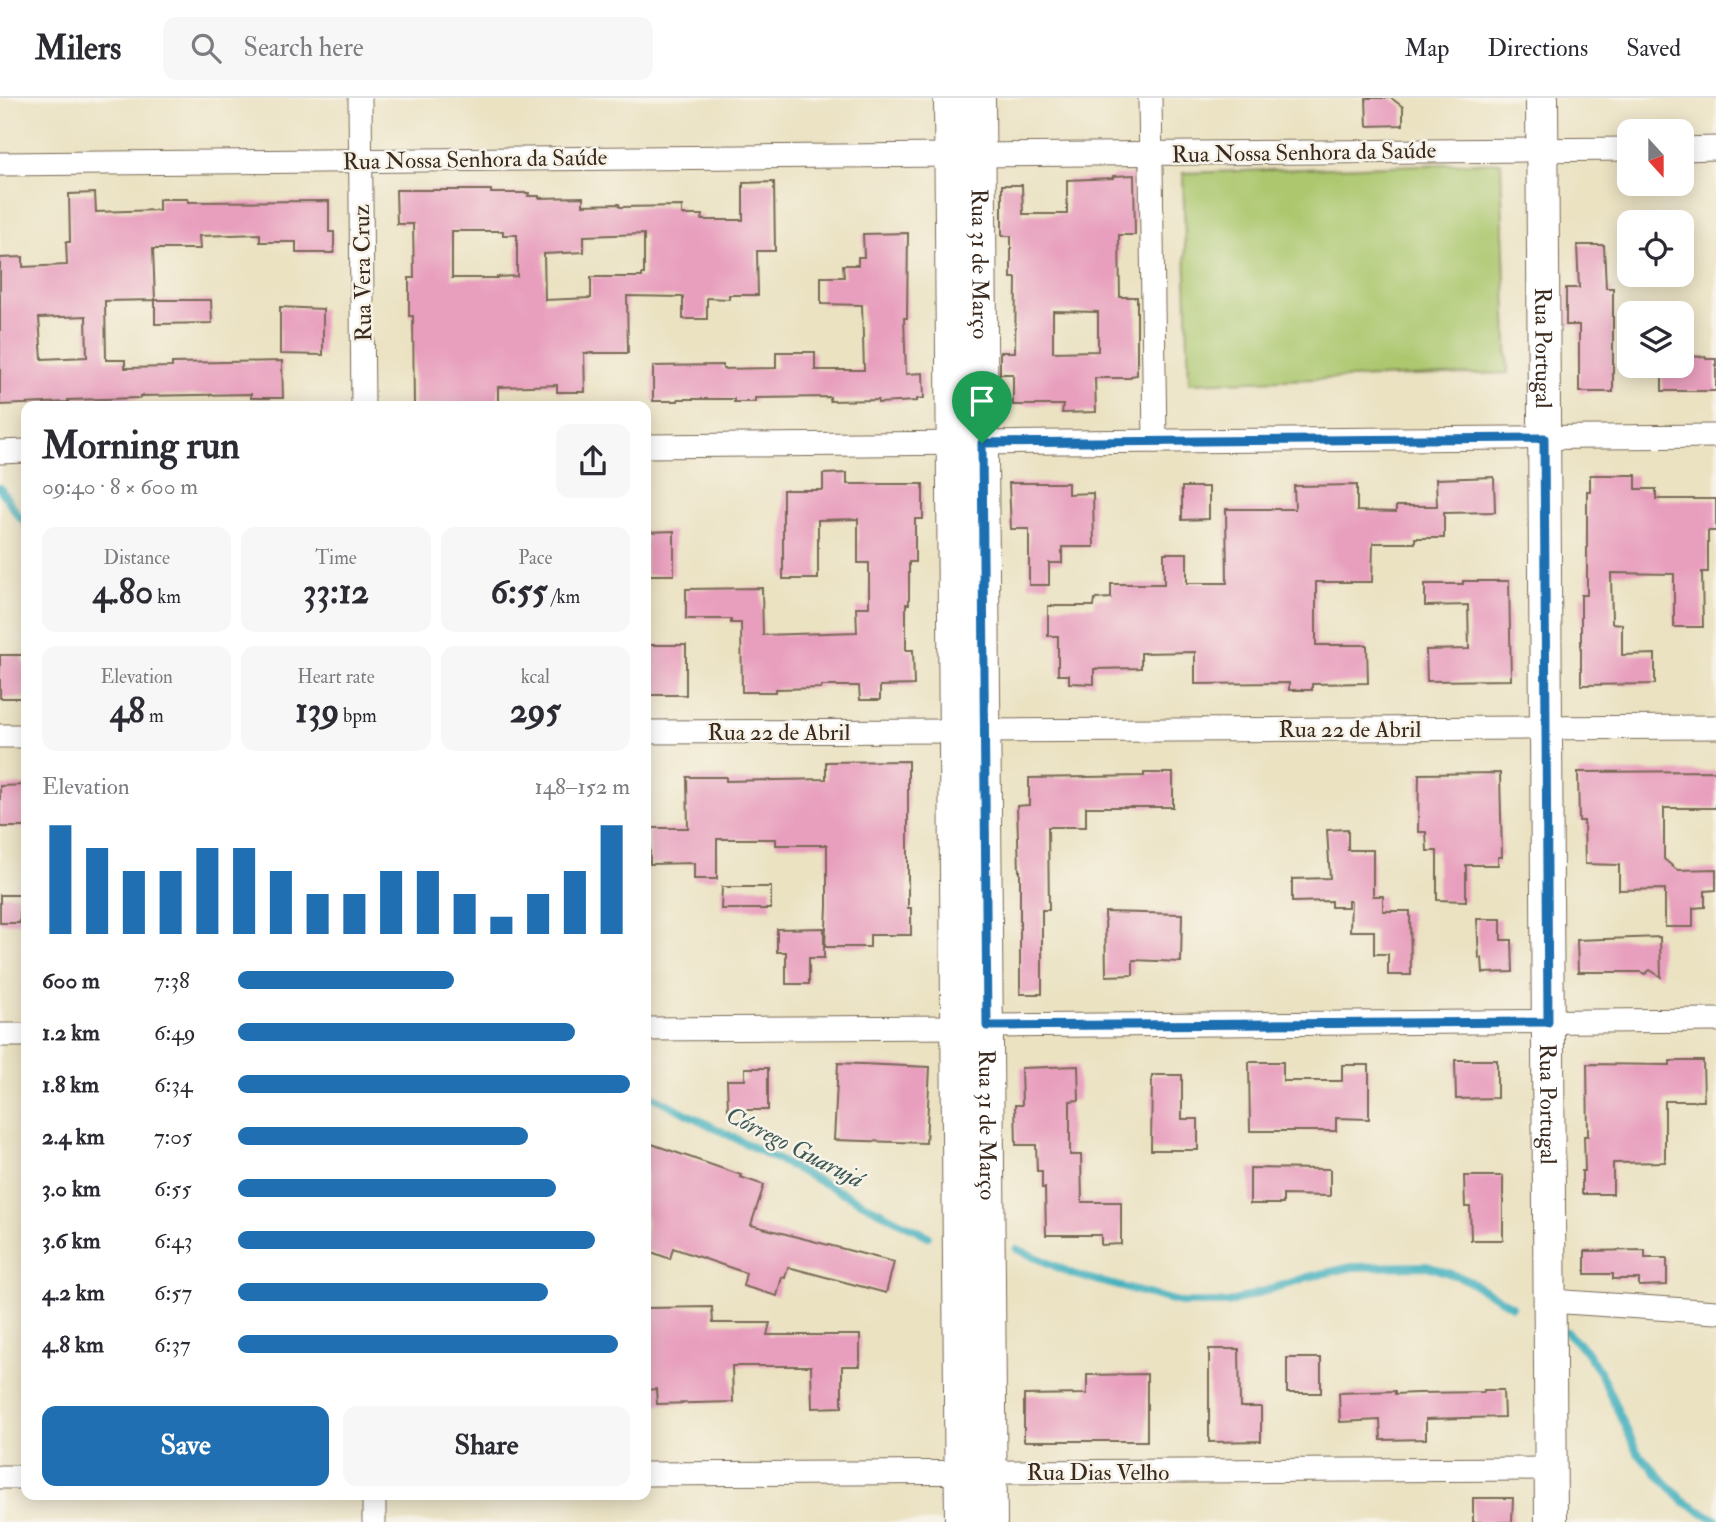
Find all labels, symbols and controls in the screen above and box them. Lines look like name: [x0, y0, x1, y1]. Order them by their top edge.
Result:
search box: [163, 17, 653, 80]
text: Milers: [35, 28, 121, 69]
icon: search: [187, 29, 225, 67]
text: Search here: [243, 32, 364, 64]
text: Map: [1404, 33, 1449, 64]
text: Directions: [1487, 33, 1588, 64]
text: Saved: [1626, 33, 1681, 64]
north arrow: [1617, 119, 1694, 196]
map controls: [1617, 119, 1694, 378]
street label: Rua Nossa Senhora da Saúde: [1171, 136, 1437, 169]
street label: Rua Nossa Senhora da Saúde: [342, 143, 608, 176]
street label: Rua 31 de Março: [965, 189, 995, 339]
street label: Rua Vera Cruz: [347, 204, 378, 342]
button: locate: [1617, 210, 1694, 287]
street label: Rua Portugal: [1528, 287, 1558, 409]
button: layers: [1617, 301, 1694, 378]
pin: [952, 371, 1012, 443]
icon: arrive: [963, 382, 1001, 420]
text: Morning run: [42, 422, 240, 470]
button: share: [556, 424, 630, 498]
text: 09:40 · 8 × 600 m: [42, 472, 198, 501]
text: Distance: [103, 546, 170, 570]
text: Time: [315, 546, 357, 570]
text: Pace: [518, 546, 552, 570]
text: 4.80: [92, 570, 153, 614]
text: 33:12: [303, 570, 369, 614]
text: 6:55: [490, 570, 548, 614]
text: km: [153, 585, 181, 609]
text: /km: [548, 585, 580, 609]
text: Elevation: [100, 665, 173, 689]
text: Heart rate: [297, 665, 375, 689]
text: kcal: [521, 665, 550, 689]
text: 48: [110, 689, 145, 733]
text: 139: [295, 689, 339, 733]
text: 295: [510, 689, 561, 733]
text: m: [145, 704, 164, 728]
text: bpm: [339, 704, 377, 728]
street label: Rua 22 de Abril: [1279, 715, 1421, 744]
street label: Rua 22 de Abril: [708, 718, 850, 747]
text: Elevation: [42, 772, 130, 801]
text: 148–152 m: [534, 772, 630, 801]
text: 600 m: [42, 966, 100, 995]
text: 7:38: [154, 966, 190, 995]
text: 1.2 km: [42, 1018, 100, 1047]
text: 6:49: [154, 1018, 195, 1047]
street label: Rua Portugal: [1533, 1043, 1563, 1165]
street label: Rua 31 de Março: [972, 1050, 1002, 1200]
text: 1.8 km: [42, 1070, 99, 1099]
text: 6:34: [154, 1070, 192, 1099]
water label: Córrego Guarujá: [721, 1099, 871, 1197]
text: 2.4 km: [42, 1122, 105, 1151]
text: 7:05: [154, 1122, 192, 1151]
text: 3.0 km: [42, 1174, 101, 1203]
text: 6:55: [154, 1174, 192, 1203]
text: 3.6 km: [42, 1226, 101, 1255]
text: 6:43: [154, 1226, 193, 1255]
text: 4.2 km: [42, 1278, 105, 1307]
text: 6:57: [154, 1278, 192, 1307]
text: 4.8 km: [42, 1330, 104, 1359]
text: 6:37: [154, 1330, 191, 1359]
button: Save: [42, 1406, 329, 1486]
button: Share: [343, 1406, 630, 1486]
street label: Rua Dias Velho: [1027, 1458, 1169, 1487]

